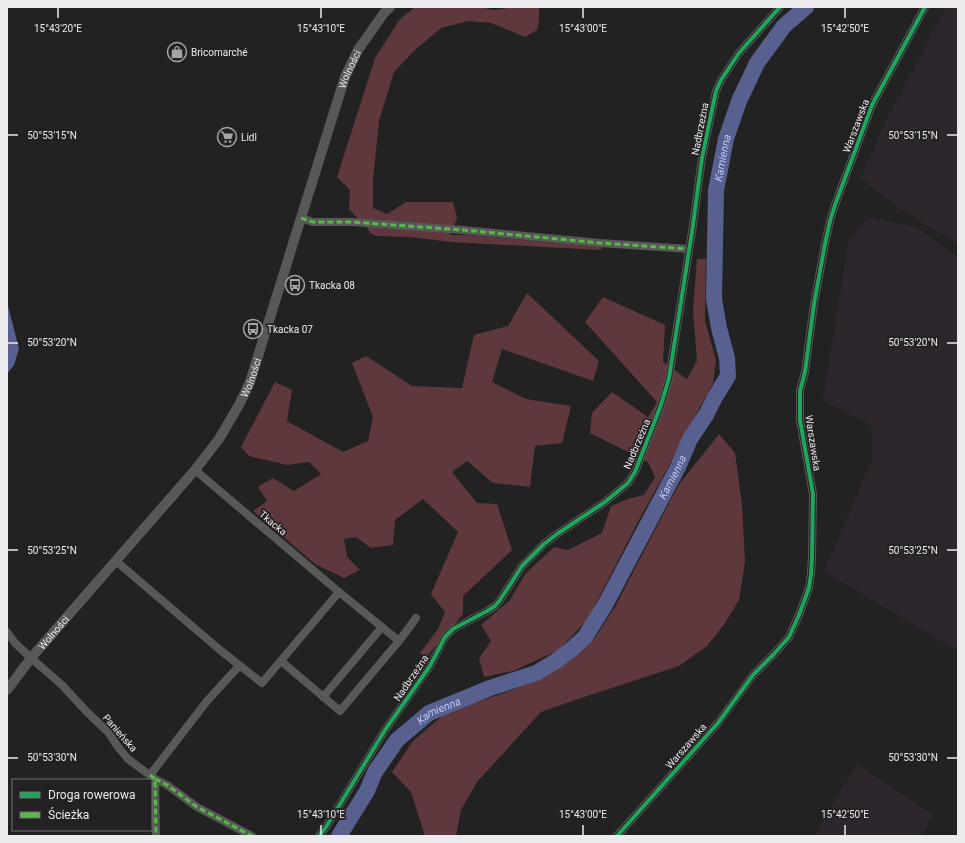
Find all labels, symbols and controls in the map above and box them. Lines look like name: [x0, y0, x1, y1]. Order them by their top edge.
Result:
text: 15°43'20"E: [34, 23, 82, 34]
text: 15°43'10"E: [297, 23, 345, 34]
text: 15°43'00"E: [559, 23, 607, 34]
text: 15°42'50"E: [821, 23, 869, 34]
shop icon: Bricomarché: [166, 41, 188, 63]
place label: Bricomarché: [191, 47, 248, 58]
street label: Wolności: [336, 48, 363, 90]
street label: Warszawska: [841, 98, 871, 154]
street label: Nadbrzeżna: [690, 102, 710, 156]
supermarket icon: Lidl: [216, 126, 238, 148]
text: 50°53'15"N: [27, 130, 77, 141]
text: 50°53'15"N: [888, 130, 938, 141]
place label: Lidl: [241, 132, 257, 143]
water label: Kamienna: [711, 132, 734, 182]
bus stop icon: Tkacka 08: [284, 274, 306, 296]
place label: Tkacka 08: [309, 280, 355, 291]
bus stop icon: Tkacka 07: [242, 318, 264, 340]
place label: Tkacka 07: [267, 324, 313, 335]
text: 50°53'20"N: [27, 337, 77, 348]
text: 50°53'20"N: [888, 337, 938, 348]
street label: Wolności: [238, 357, 263, 399]
street label: Warszawska: [803, 414, 823, 472]
street label: Nadbrzeżna: [622, 417, 652, 471]
water label: Kamienna: [656, 453, 689, 501]
street label: Tkacka: [257, 508, 289, 538]
text: 50°53'25"N: [27, 545, 77, 556]
text: 50°53'25"N: [888, 545, 938, 556]
street label: Wolności: [36, 613, 71, 651]
street label: Nadbrzeżna: [392, 653, 430, 703]
water label: Kamienna: [414, 694, 463, 727]
street label: Panieńska: [101, 712, 139, 754]
street label: Warszawska: [663, 721, 709, 771]
text: 50°53'30"N: [27, 752, 77, 763]
text: 50°53'30"N: [888, 752, 938, 763]
legend: [12, 779, 152, 831]
text: Droga rowerowa: [48, 788, 135, 802]
text: Ścieżka: [48, 807, 89, 822]
text: 15°43'10"E: [297, 809, 345, 820]
text: 15°43'00"E: [559, 809, 607, 820]
text: 15°42'50"E: [821, 809, 869, 820]

